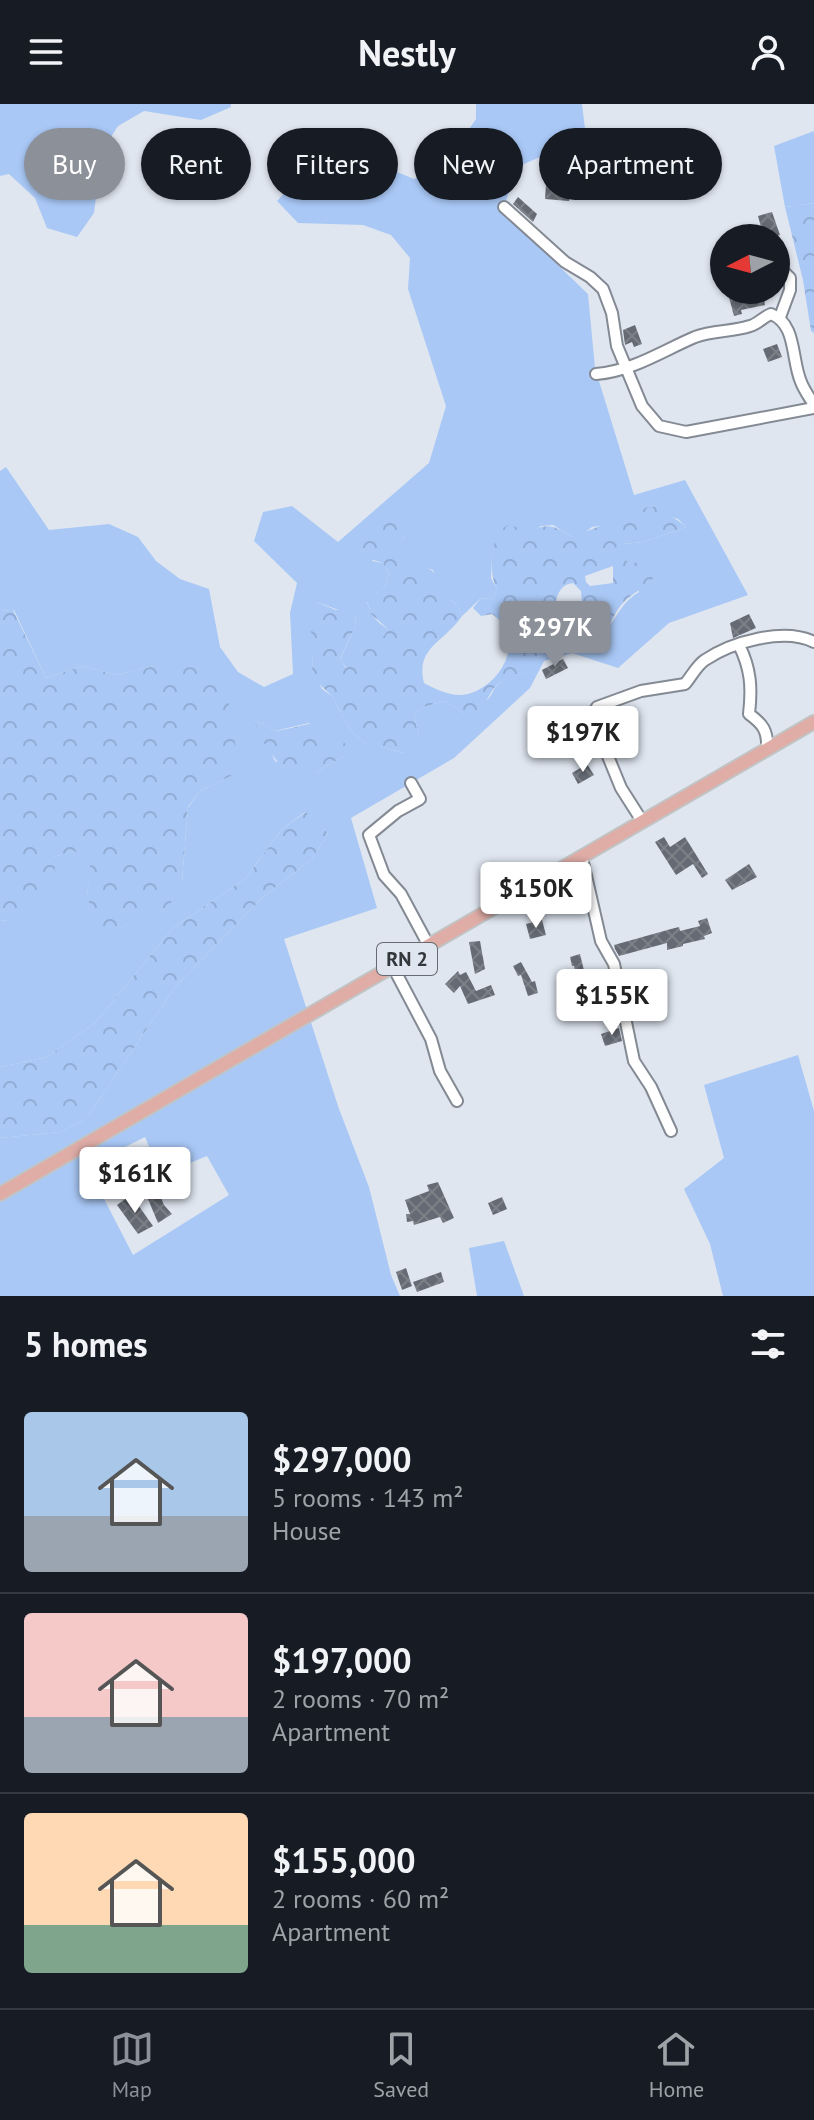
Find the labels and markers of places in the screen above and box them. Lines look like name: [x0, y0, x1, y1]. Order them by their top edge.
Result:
pin: $297K: [499, 601, 611, 669]
pin: $197K: [527, 706, 639, 774]
pin: $150K: [480, 862, 592, 930]
pin: $155K: [556, 969, 668, 1037]
pin: $161K: [79, 1147, 191, 1215]

